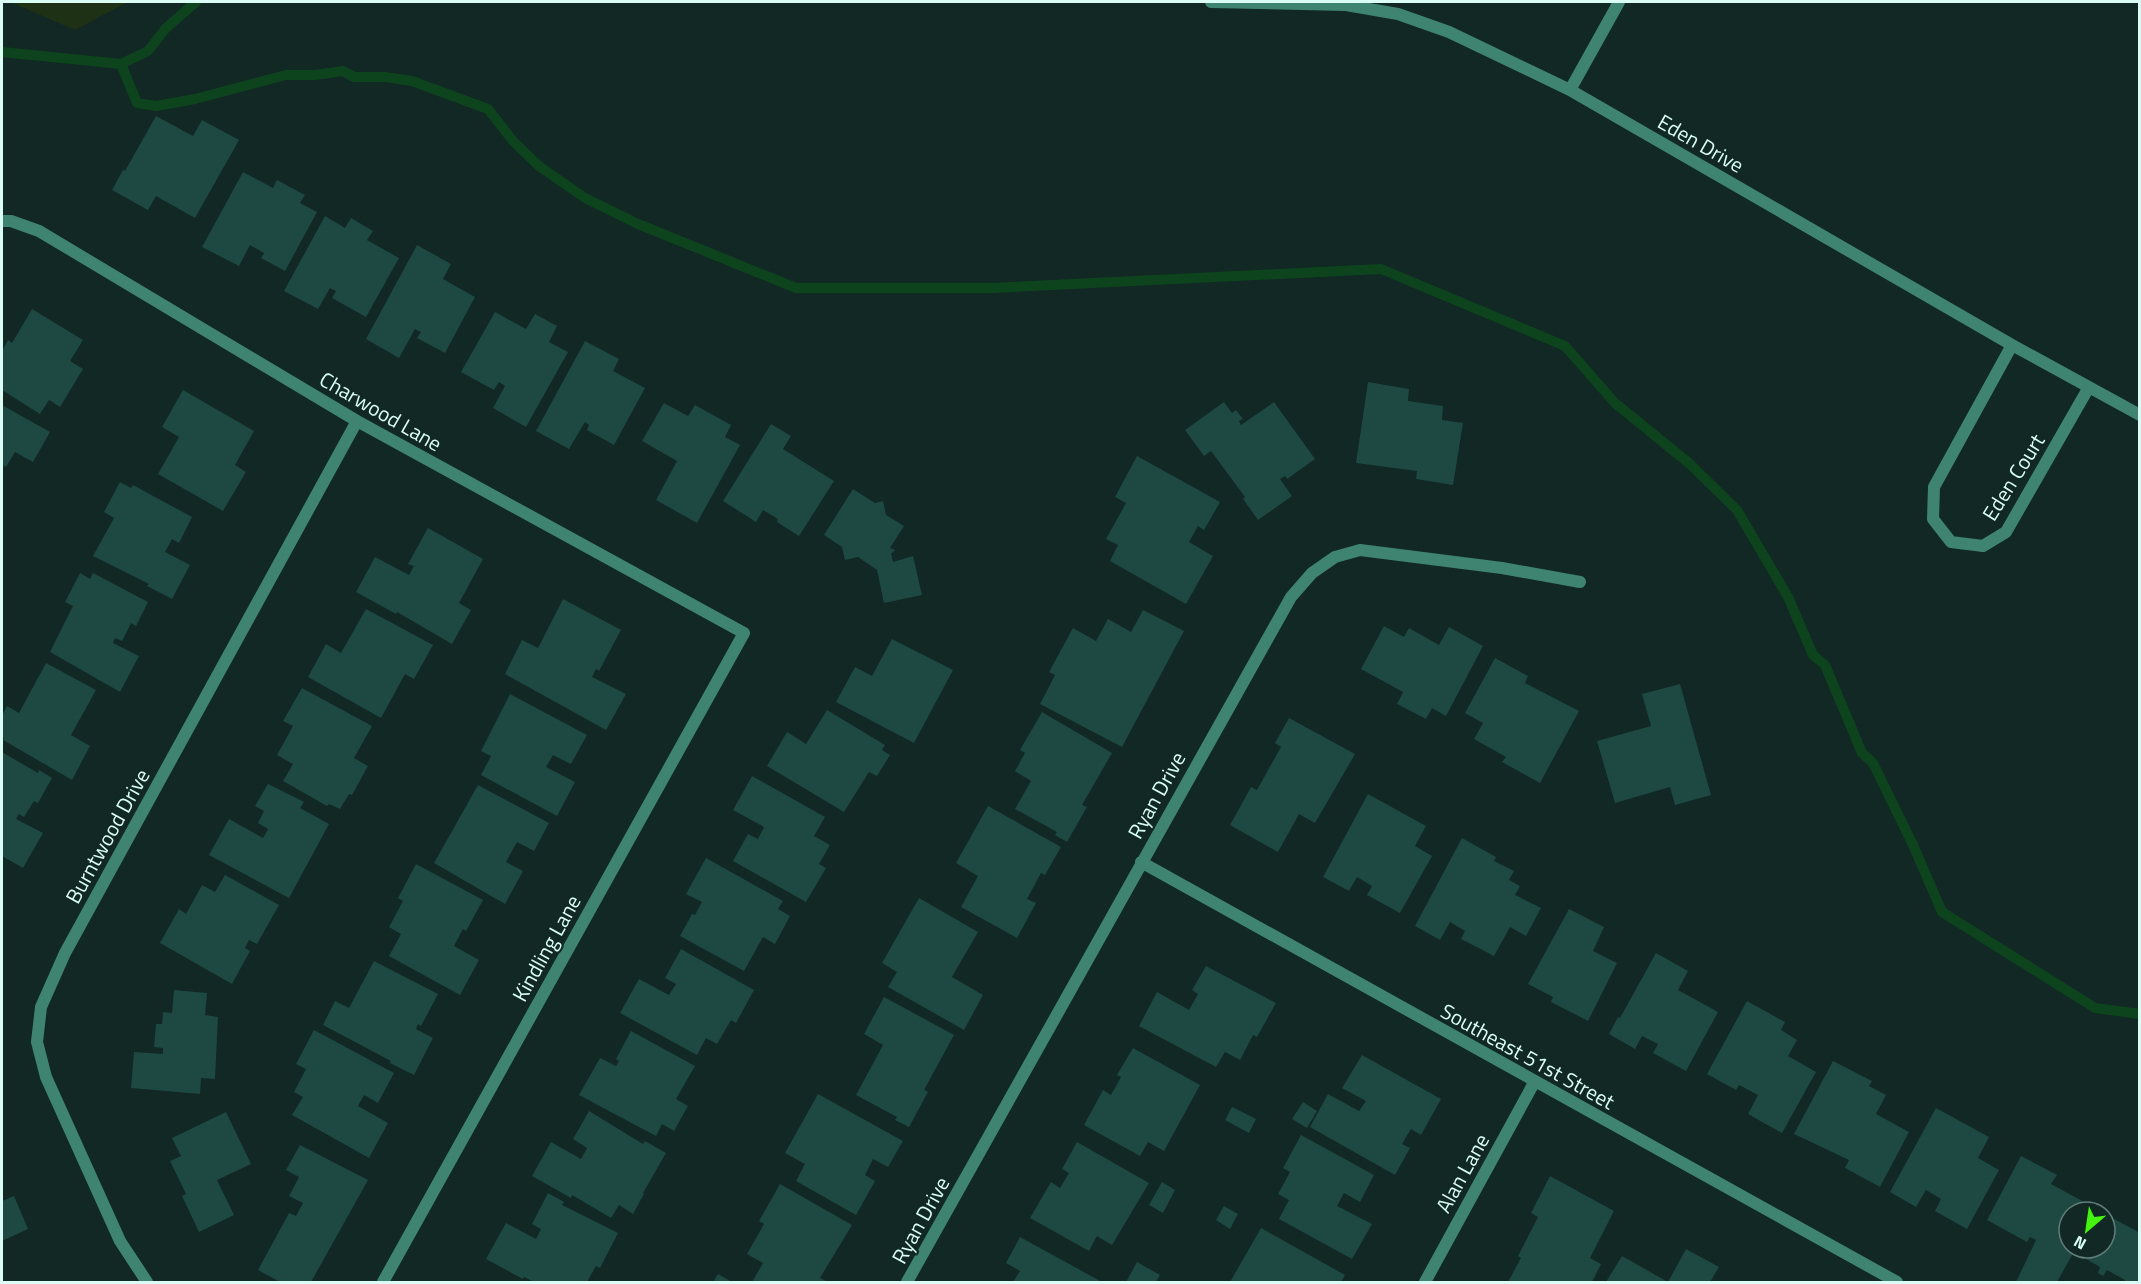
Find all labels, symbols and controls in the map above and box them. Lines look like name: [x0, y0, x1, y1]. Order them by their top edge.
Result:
street label: Eden Drive: [1652, 105, 1750, 181]
street label: Charwood Lane: [314, 363, 448, 459]
street label: Eden Court: [1974, 427, 2053, 527]
street label: Ryan Drive: [1119, 746, 1193, 844]
street label: Burntwood Drive: [57, 763, 157, 909]
street label: Kindling Lane: [504, 889, 588, 1007]
street label: Southeast 51st Street: [1435, 995, 1621, 1117]
street label: Alan Lane: [1427, 1128, 1497, 1218]
street label: Ryan Drive: [883, 1171, 957, 1269]
north arrow: [2057, 1200, 2117, 1260]
text: N: [2069, 1230, 2090, 1256]

